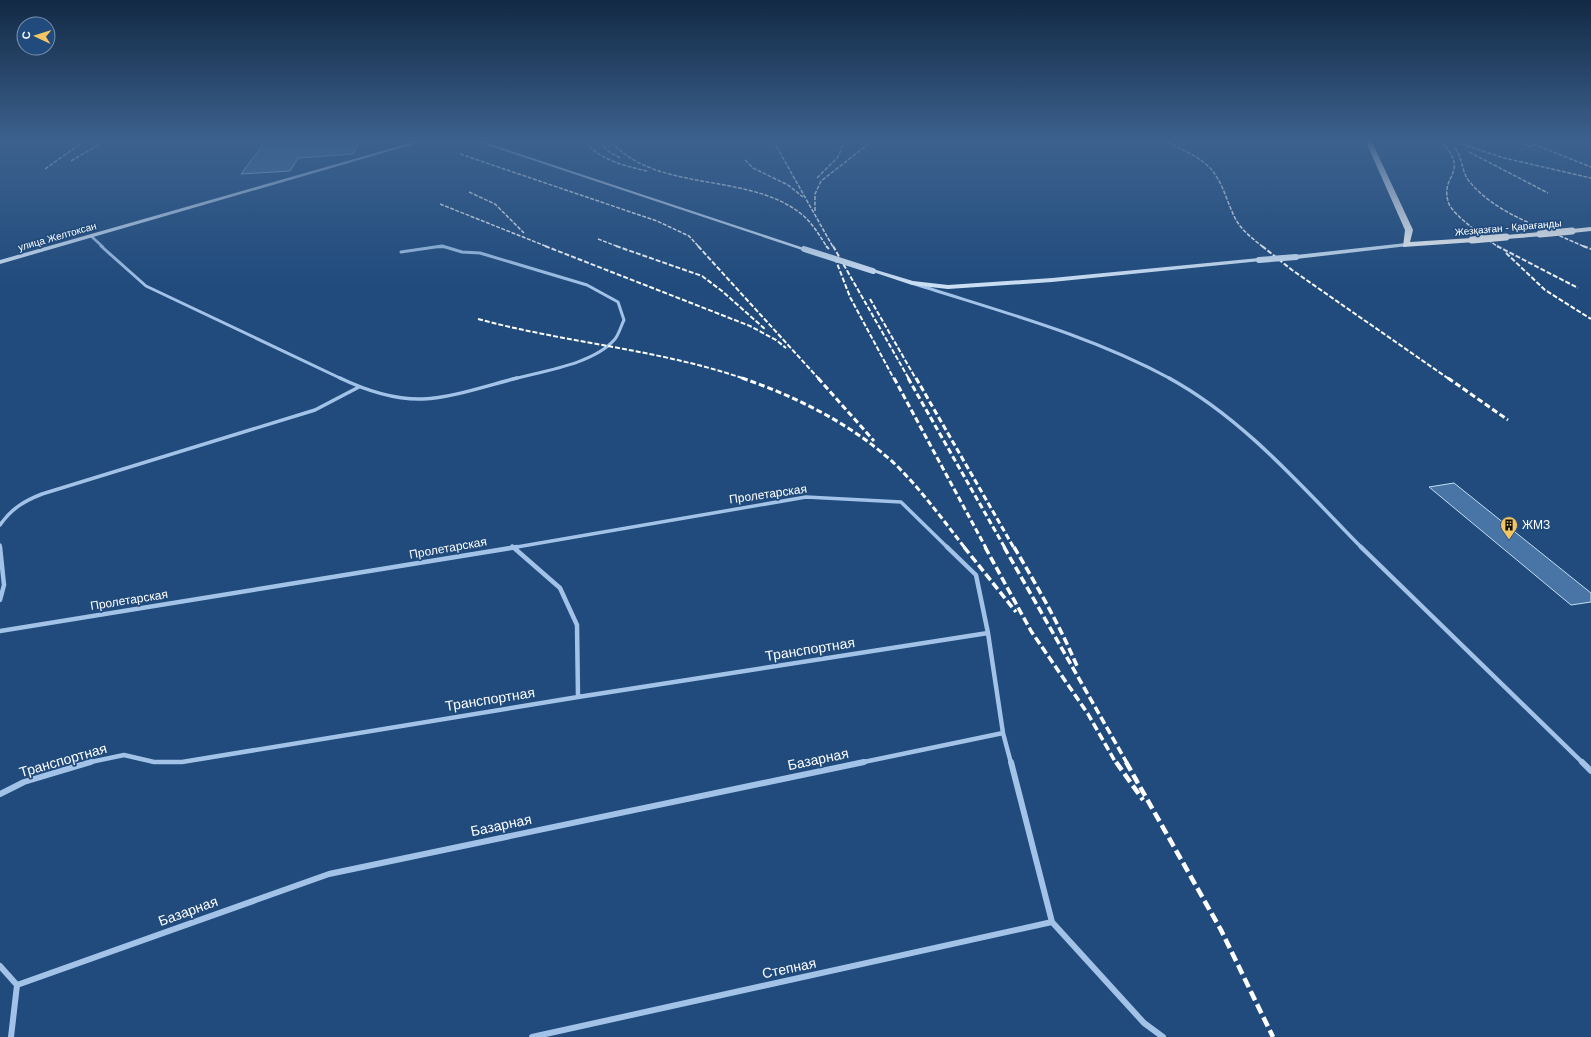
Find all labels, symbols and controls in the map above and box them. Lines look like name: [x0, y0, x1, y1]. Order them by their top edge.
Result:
north arrow: [16, 16, 56, 56]
text: С: [20, 31, 32, 40]
street label: Жезқазған - Қарағанды: [1454, 217, 1562, 238]
street label: улица Желтоксан: [17, 220, 98, 253]
street label: Пролетарская: [728, 482, 808, 506]
building icon: ЖМЗ: [1499, 515, 1519, 540]
place label: ЖМЗ: [1522, 518, 1550, 532]
street label: Пролетарская: [408, 534, 488, 562]
street label: Пролетарская: [89, 587, 169, 613]
street label: Транспортная: [764, 634, 856, 664]
street label: Транспортная: [444, 684, 536, 714]
street label: Транспортная: [17, 740, 109, 780]
street label: Базарная: [786, 745, 850, 773]
street label: Базарная: [469, 811, 533, 839]
street label: Базарная: [156, 893, 220, 929]
street label: Степная: [761, 954, 817, 982]

